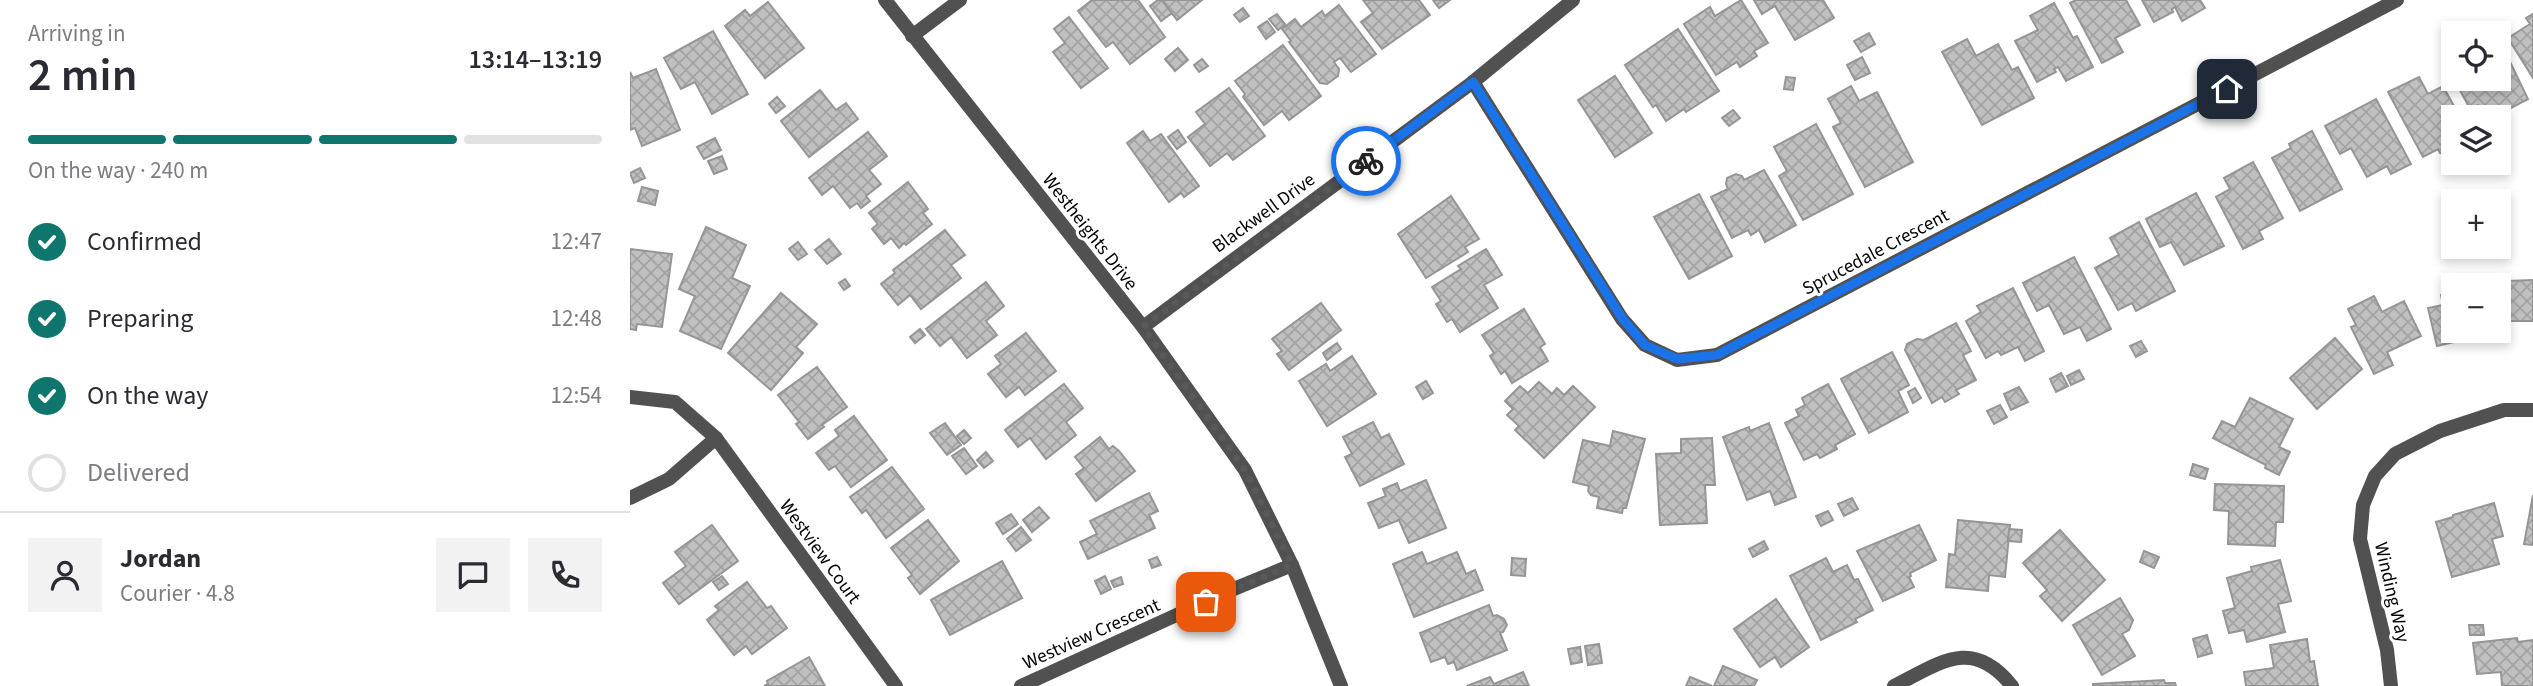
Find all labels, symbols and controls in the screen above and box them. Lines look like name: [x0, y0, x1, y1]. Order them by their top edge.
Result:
text: Arriving in: [28, 17, 126, 50]
map controls: [2441, 21, 2511, 343]
button: locate: [2441, 21, 2511, 91]
text: 13:14–13:19: [469, 41, 602, 78]
text: 2 min: [28, 43, 137, 108]
pin: [2197, 59, 2257, 119]
icon: home: [2208, 70, 2246, 108]
button: layers: [2441, 105, 2511, 175]
courier: [1331, 126, 1401, 196]
icon: bike: [1347, 142, 1385, 180]
text: On the way · 240 m: [28, 154, 208, 187]
street label: Blackwell Drive: [1207, 167, 1321, 260]
street label: Westheights Drive: [1036, 168, 1144, 296]
button: +: [2441, 189, 2511, 259]
street label: Sprucedale Crescent: [1798, 202, 1954, 302]
icon: check: [28, 223, 66, 261]
text: Confirmed: [87, 223, 202, 260]
text: 12:47: [551, 225, 602, 258]
button: −: [2441, 273, 2511, 343]
icon: check: [28, 300, 66, 338]
text: Preparing: [87, 300, 193, 337]
text: 12:48: [551, 302, 602, 335]
icon: check: [28, 377, 66, 415]
text: On the way: [87, 377, 208, 414]
text: 12:54: [551, 379, 602, 412]
text: Delivered: [87, 454, 190, 491]
street label: Westview Court: [773, 494, 867, 610]
button: person: [28, 538, 102, 612]
button: chat: [436, 538, 510, 612]
button: phone: [528, 538, 602, 612]
text: Jordan: [120, 540, 201, 577]
street label: Winding Way: [2367, 540, 2416, 645]
pin: [1176, 572, 1236, 632]
text: Courier · 4.8: [120, 577, 235, 610]
icon: bag: [1187, 583, 1225, 621]
street label: Westview Crescent: [1019, 592, 1165, 677]

